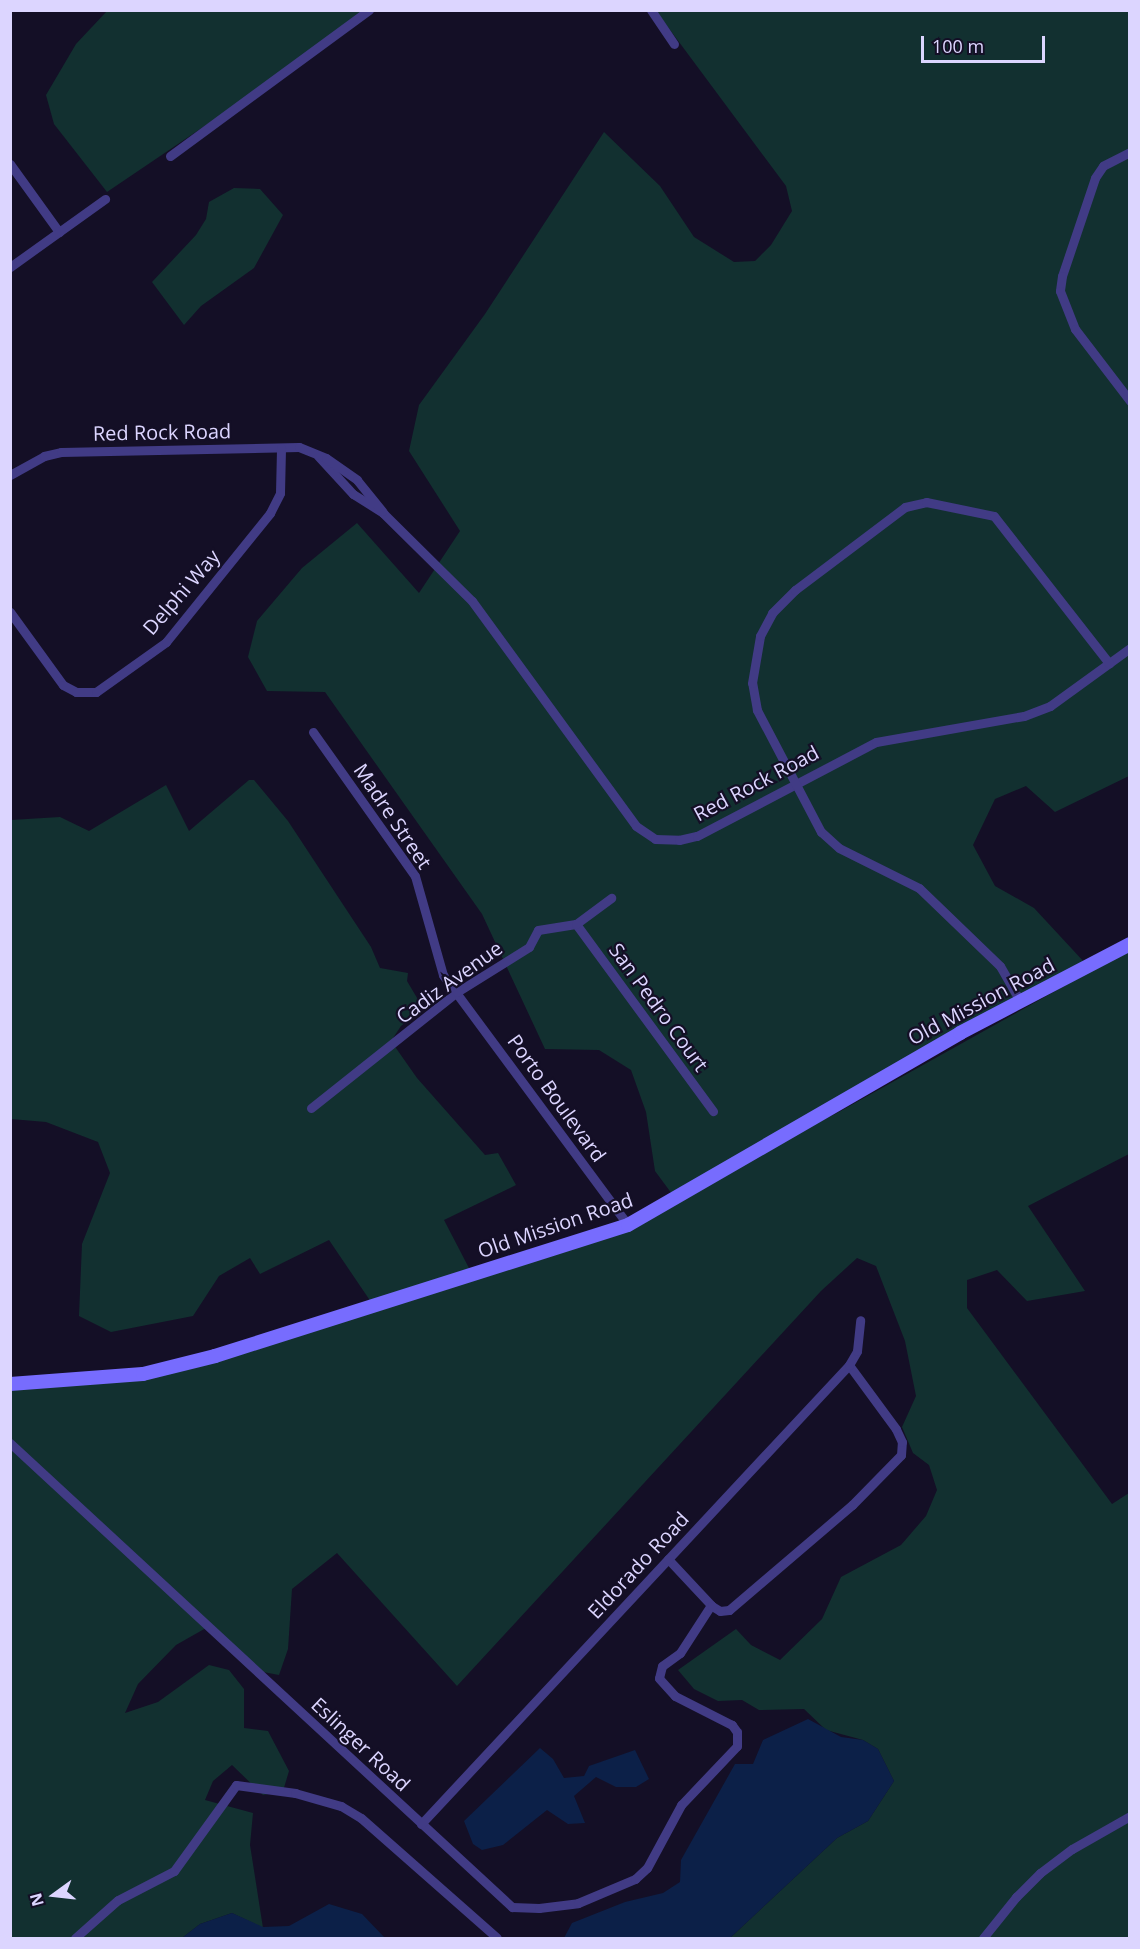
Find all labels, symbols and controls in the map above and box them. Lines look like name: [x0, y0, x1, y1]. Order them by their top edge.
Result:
scale bar: [924, 24, 1048, 62]
text: 100 m: [932, 34, 984, 58]
street label: Red Rock Road: [93, 419, 231, 445]
street label: Delphi Way: [137, 544, 225, 640]
street label: Red Rock Road: [689, 740, 823, 826]
street label: Madre Street: [349, 759, 437, 873]
street label: Cadiz Avenue: [391, 935, 507, 1029]
street label: San Pedro Court: [604, 938, 714, 1076]
street label: Old Mission Road: [904, 952, 1058, 1050]
street label: Porto Boulevard: [503, 1030, 611, 1166]
street label: Old Mission Road: [474, 1187, 636, 1263]
street label: Eldorado Road: [583, 1507, 693, 1623]
street label: Eslinger Road: [307, 1692, 415, 1796]
north arrow: [24, 1865, 84, 1925]
text: N: [24, 1891, 49, 1909]

